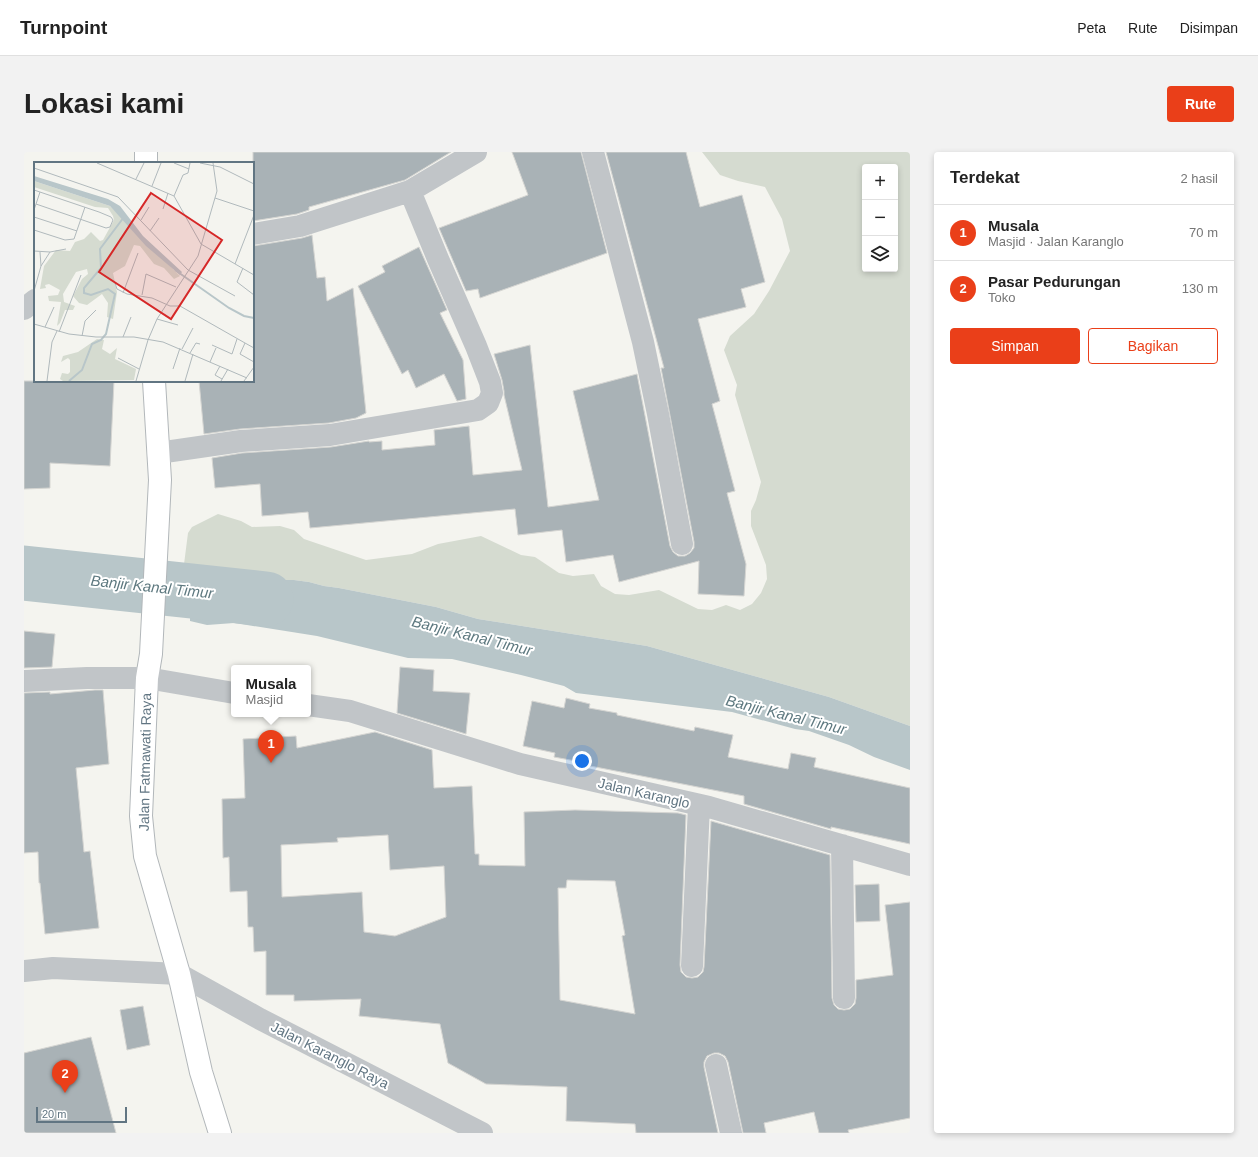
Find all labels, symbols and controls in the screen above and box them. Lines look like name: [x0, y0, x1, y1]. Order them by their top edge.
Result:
text: Turnpoint: [20, 17, 107, 38]
text: Peta: [1077, 20, 1106, 36]
text: Rute: [1128, 20, 1158, 36]
text: Disimpan: [1180, 20, 1238, 36]
button: Rute: [1167, 86, 1234, 122]
text: Lokasi kami: [24, 88, 184, 119]
inset map: [34, 162, 254, 382]
map controls: [862, 164, 898, 272]
button: +: [862, 164, 898, 200]
text: Terdekat: [950, 168, 1020, 187]
text: 2 hasil: [1180, 171, 1218, 186]
button: −: [862, 200, 898, 236]
text: Musala: [988, 217, 1039, 234]
text: 1: [959, 225, 967, 240]
text: 70 m: [1189, 225, 1218, 240]
text: Masjid · Jalan Karanglo: [988, 234, 1124, 249]
button: layers: [862, 236, 898, 272]
text: Pasar Pedurungan: [988, 273, 1121, 290]
text: 2: [959, 281, 967, 296]
text: 130 m: [1182, 281, 1218, 296]
text: Toko: [988, 290, 1015, 305]
button: Simpan: [950, 328, 1080, 364]
button: Bagikan: [1088, 328, 1218, 364]
water label: Banjir Kanal Timur: [90, 572, 215, 602]
water label: Banjir Kanal Timur: [410, 612, 535, 659]
popup: [231, 665, 311, 717]
text: Musala: [246, 675, 296, 692]
water label: Banjir Kanal Timur: [724, 691, 849, 738]
street label: Jalan Fatmawati Raya: [136, 692, 154, 831]
text: Masjid: [246, 692, 283, 707]
pin: 1: [258, 730, 284, 763]
your location: [572, 751, 592, 771]
street label: Jalan Karanglo: [597, 775, 692, 811]
street label: Jalan Karanglo Raya: [268, 1018, 392, 1092]
pin: 2: [52, 1060, 78, 1093]
scale bar: [36, 1105, 127, 1124]
text: 20 m: [42, 1108, 66, 1120]

